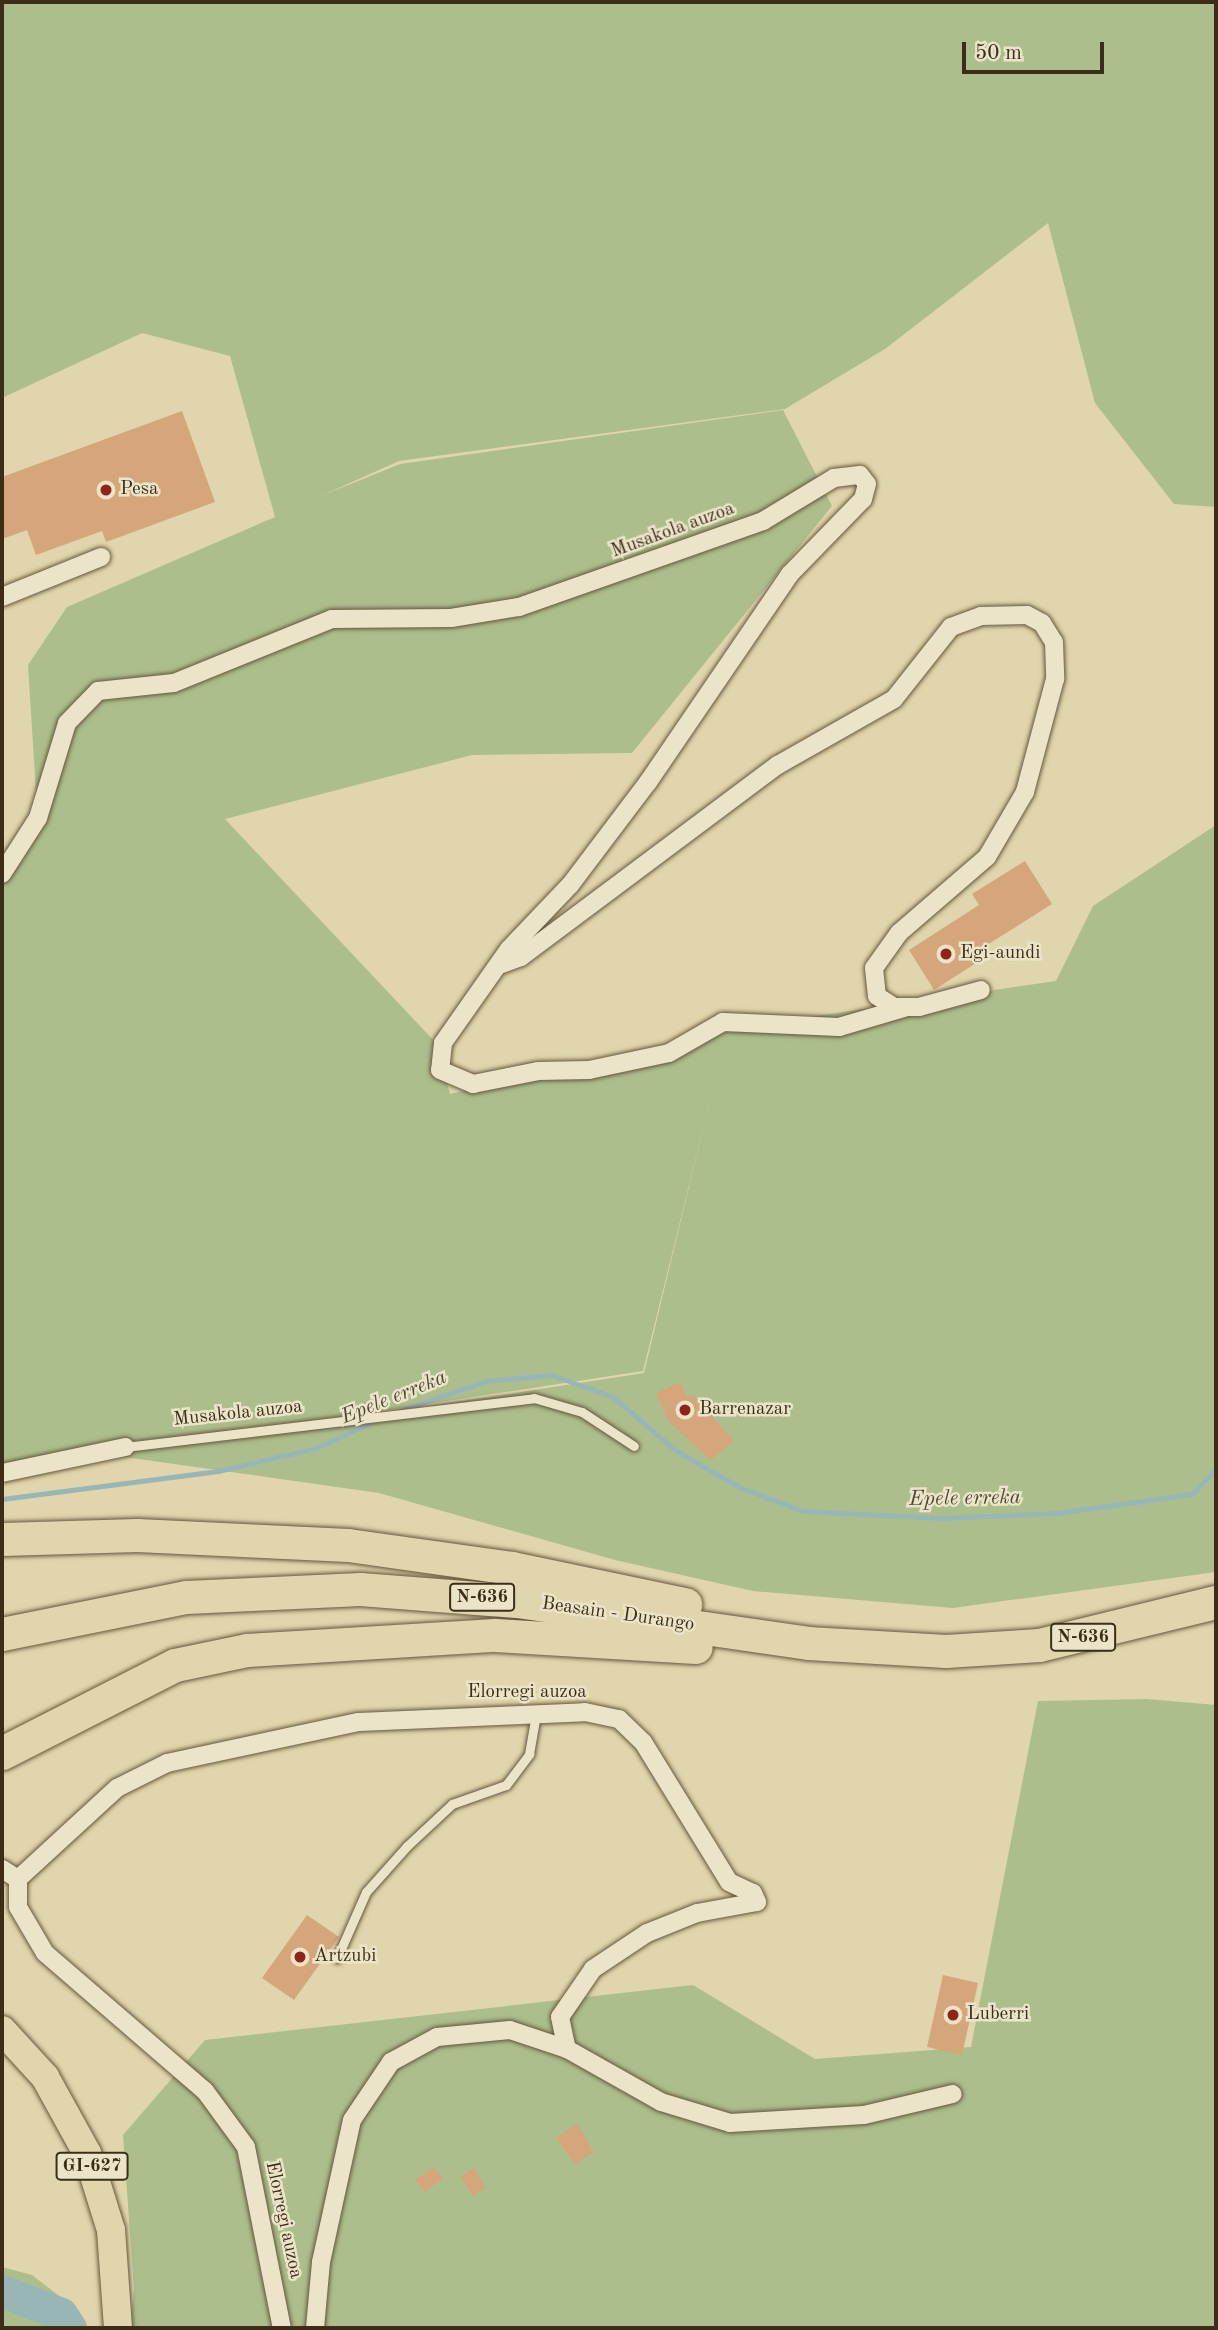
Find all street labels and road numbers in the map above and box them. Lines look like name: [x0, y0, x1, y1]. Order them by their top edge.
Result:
street label: Musakola auzoa: [608, 498, 738, 564]
street label: Musakola auzoa: [172, 1396, 304, 1432]
road number: N-636: [449, 1582, 515, 1612]
street label: Beasain - Durango: [540, 1593, 696, 1637]
road number: N-636: [1050, 1622, 1116, 1652]
street label: Elorregi auzoa: [467, 1682, 587, 1704]
road number: GI-627: [55, 2152, 129, 2180]
street label: Elorregi auzoa: [259, 2159, 307, 2281]

